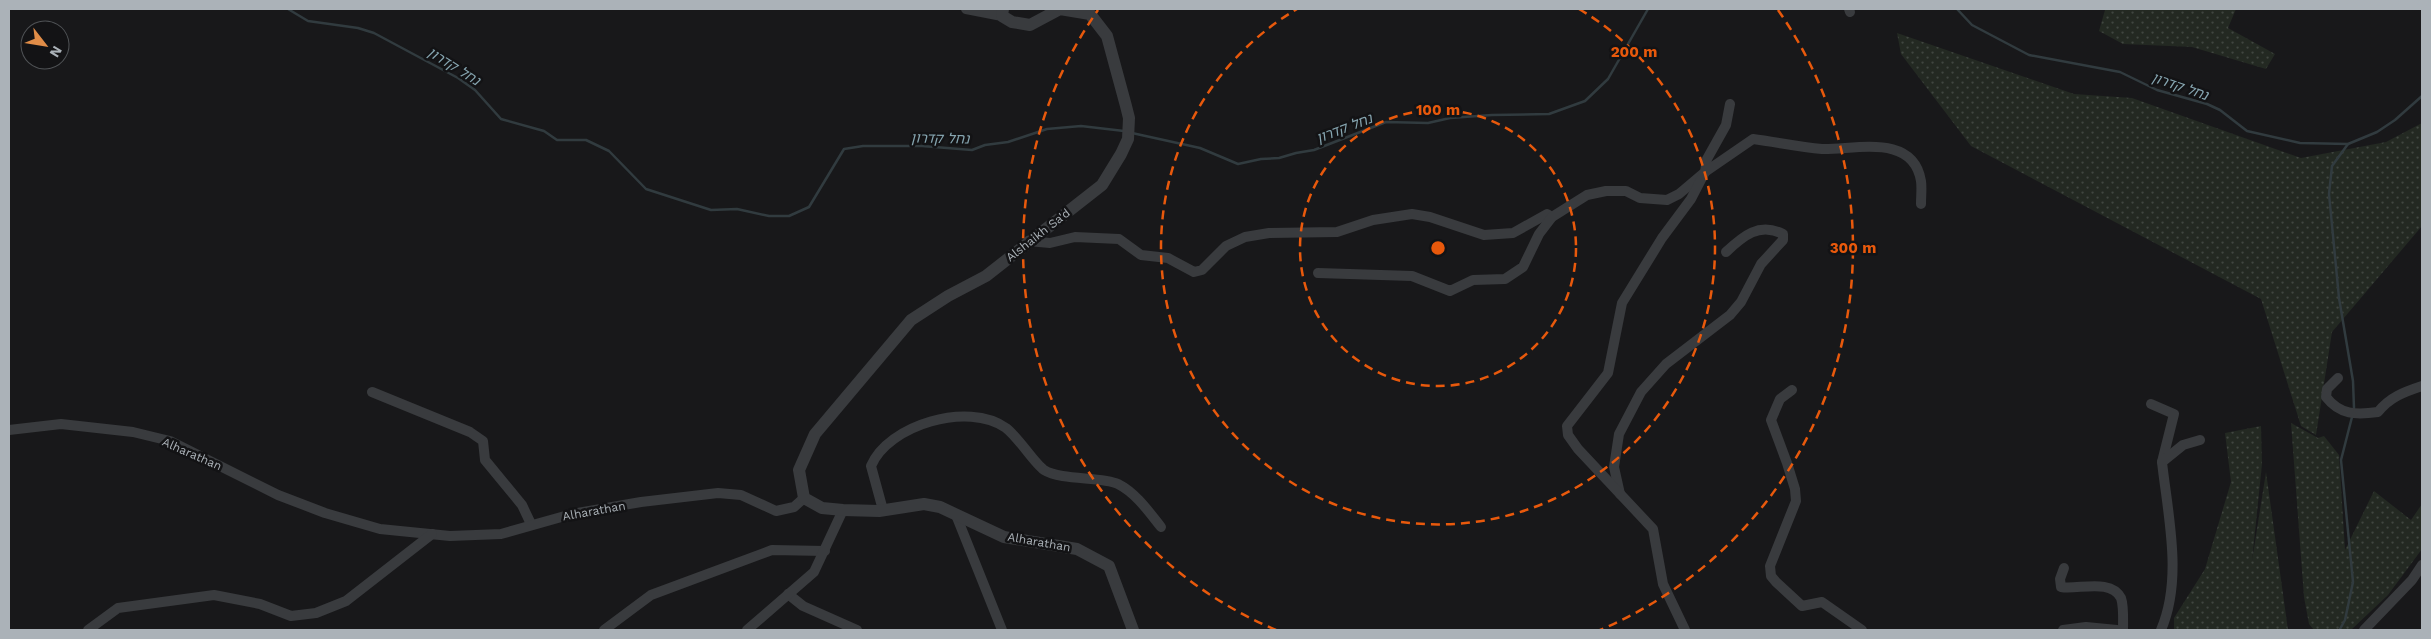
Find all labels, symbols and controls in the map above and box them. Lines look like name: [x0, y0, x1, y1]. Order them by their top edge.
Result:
north arrow: [20, 20, 70, 70]
text: N: [47, 43, 66, 60]
text: 200 m: [1611, 43, 1657, 61]
water label: נחל קדרון: [425, 44, 485, 89]
water label: נחל קדרון: [2150, 69, 2212, 104]
text: 100 m: [1416, 101, 1460, 119]
water label: נחל קדרון: [1314, 109, 1376, 146]
water label: נחל קדרון: [911, 129, 971, 147]
street label: Alshaikh Sa'd: [1003, 206, 1073, 264]
centre of rings: [1429, 239, 1447, 257]
text: 300 m: [1830, 239, 1876, 257]
street label: Alharathan: [160, 435, 224, 473]
street label: Alharathan: [561, 499, 627, 523]
street label: Alharathan: [1006, 530, 1072, 554]

